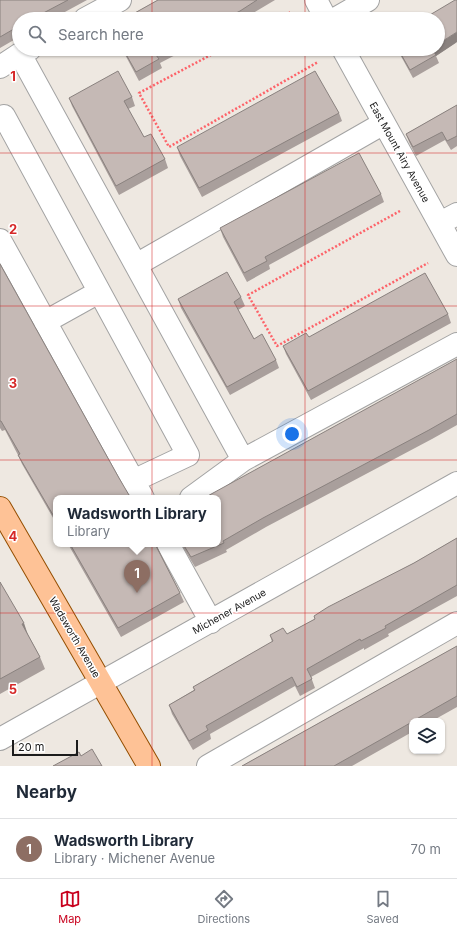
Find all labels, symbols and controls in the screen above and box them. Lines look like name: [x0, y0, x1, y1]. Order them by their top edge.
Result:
search box: [12, 12, 445, 56]
icon: search: [26, 23, 48, 45]
text: Search here: [58, 25, 144, 44]
text: 1: [10, 68, 16, 84]
street label: East Mount Airy Avenue: [367, 100, 433, 204]
text: 2: [9, 221, 17, 237]
text: 3: [9, 375, 17, 391]
your location: [282, 424, 302, 444]
popup: [53, 495, 221, 547]
text: Wadsworth Library: [67, 504, 207, 523]
text: Library: [67, 523, 110, 539]
text: 4: [9, 528, 18, 544]
pin: 1: [124, 560, 150, 593]
street label: Michener Avenue: [190, 586, 268, 636]
street label: Wadsworth Avenue: [47, 594, 103, 680]
text: 5: [9, 681, 17, 697]
map controls: [409, 718, 445, 754]
button: layers: [409, 718, 445, 754]
scale bar: [12, 738, 78, 757]
text: 20 m: [18, 740, 44, 754]
text: Nearby: [16, 782, 77, 802]
text: Wadsworth Library: [54, 831, 194, 850]
text: 1: [26, 841, 32, 857]
text: 70 m: [411, 841, 441, 857]
text: Library · Michener Avenue: [54, 850, 215, 866]
tab: Map: [58, 888, 81, 926]
tab: Directions: [198, 888, 250, 926]
tab: Saved: [367, 888, 399, 926]

